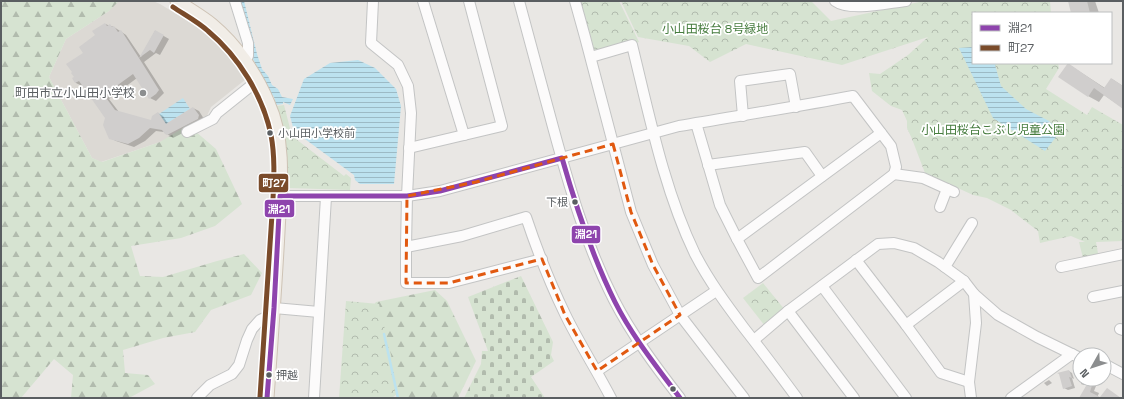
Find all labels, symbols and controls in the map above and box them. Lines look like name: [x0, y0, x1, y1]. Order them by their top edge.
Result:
legend: [972, 12, 1112, 64]
text: 淵21: [1008, 20, 1032, 36]
park label: 小山田桜台 8号緑地: [662, 21, 768, 37]
text: 町27: [1008, 40, 1034, 56]
place label: 町田市立小山田小学校: [15, 85, 135, 101]
marker: 町田市立小山田小学校: [138, 88, 148, 98]
park label: 小山田桜台こぶし児童公園: [921, 122, 1065, 138]
place label: 小山田小学校前: [278, 126, 355, 140]
marker: 小山田小学校前: [265, 128, 275, 138]
line badge: 町27: [258, 173, 289, 193]
text: 町27: [262, 176, 286, 190]
place label: 下根: [546, 195, 568, 209]
marker: 下根: [570, 197, 580, 207]
line badge: 淵21: [264, 199, 295, 218]
text: 淵21: [268, 202, 290, 216]
line badge: 淵21: [571, 225, 601, 244]
text: 淵21: [575, 227, 597, 241]
north arrow: [1072, 347, 1112, 387]
text: N: [1076, 366, 1092, 381]
place label: 押越: [276, 368, 298, 382]
marker: 押越: [264, 370, 274, 380]
unlabelled marker: [668, 384, 678, 394]

